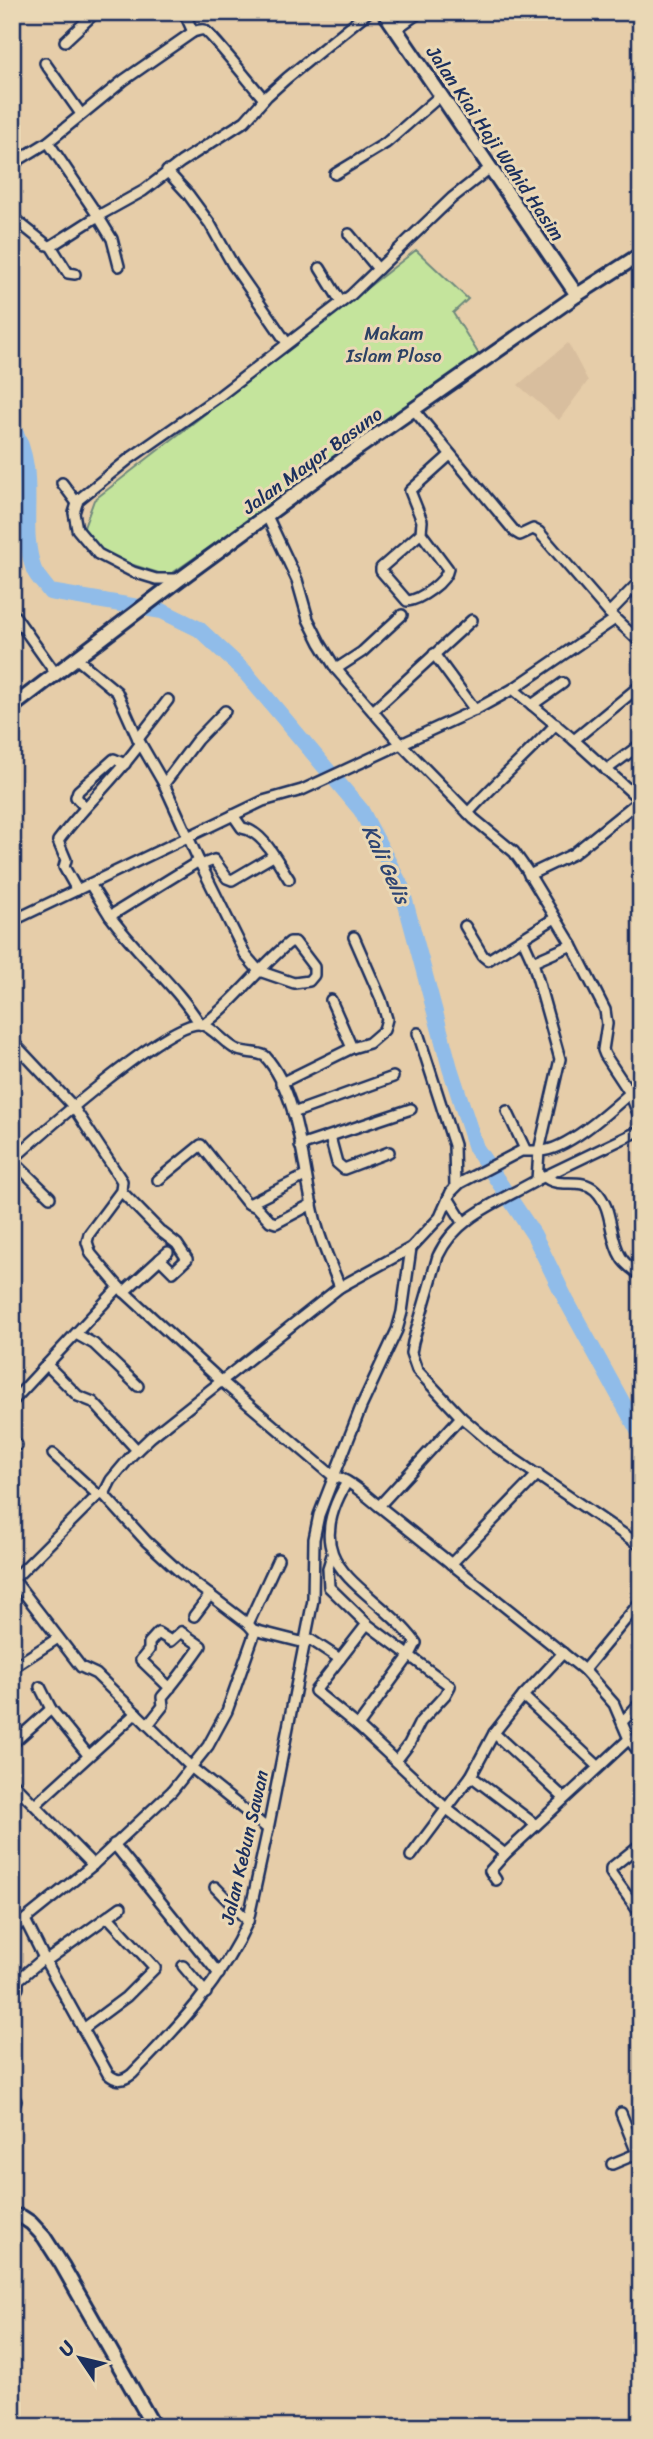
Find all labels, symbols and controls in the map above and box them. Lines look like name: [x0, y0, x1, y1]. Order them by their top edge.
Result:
street label: Jalan Kiai Haji Wahid Hasim: [417, 38, 574, 248]
park label: Makam Islam Ploso: [345, 317, 442, 372]
street label: Jalan Mayor Basuno: [234, 398, 390, 523]
water label: Kali Gelis: [351, 818, 422, 912]
street label: Jalan Kebun Sawan: [210, 1767, 278, 1929]
north arrow: [46, 2324, 116, 2394]
text: U: [49, 2333, 84, 2363]

